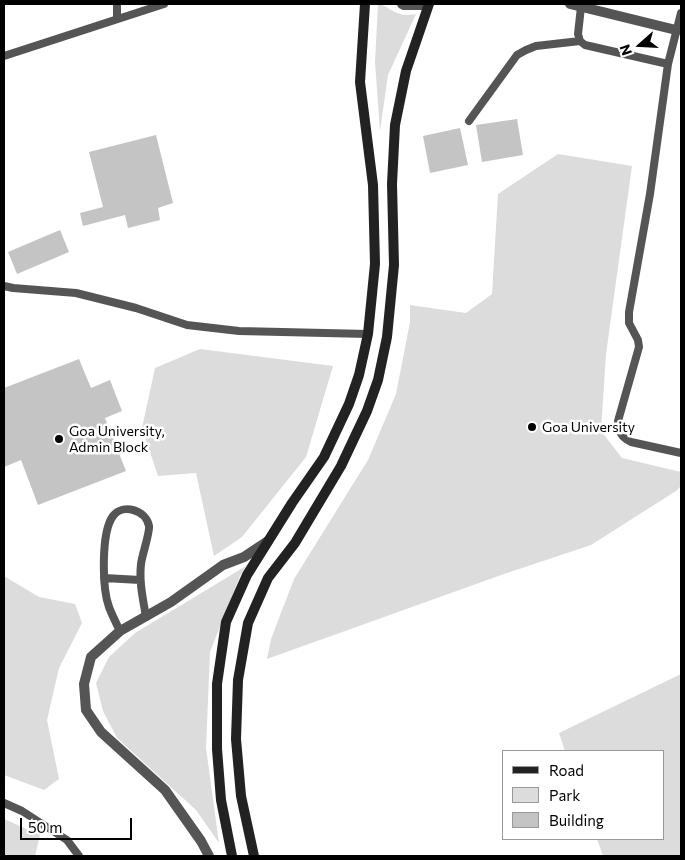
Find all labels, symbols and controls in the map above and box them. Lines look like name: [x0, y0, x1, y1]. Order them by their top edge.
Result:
north arrow: [615, 20, 665, 70]
text: N: [616, 42, 635, 58]
place label: Goa University: [542, 419, 635, 435]
marker: Goa University: [526, 421, 538, 433]
place label: Goa University, Admin Block: [69, 423, 165, 456]
marker: Goa University, Admin Block: [53, 433, 65, 445]
legend: [502, 750, 665, 840]
text: Road: [549, 761, 584, 779]
text: Park: [549, 786, 580, 804]
scale bar: [22, 808, 135, 840]
text: Building: [549, 811, 604, 829]
text: 50 m: [28, 818, 62, 836]

